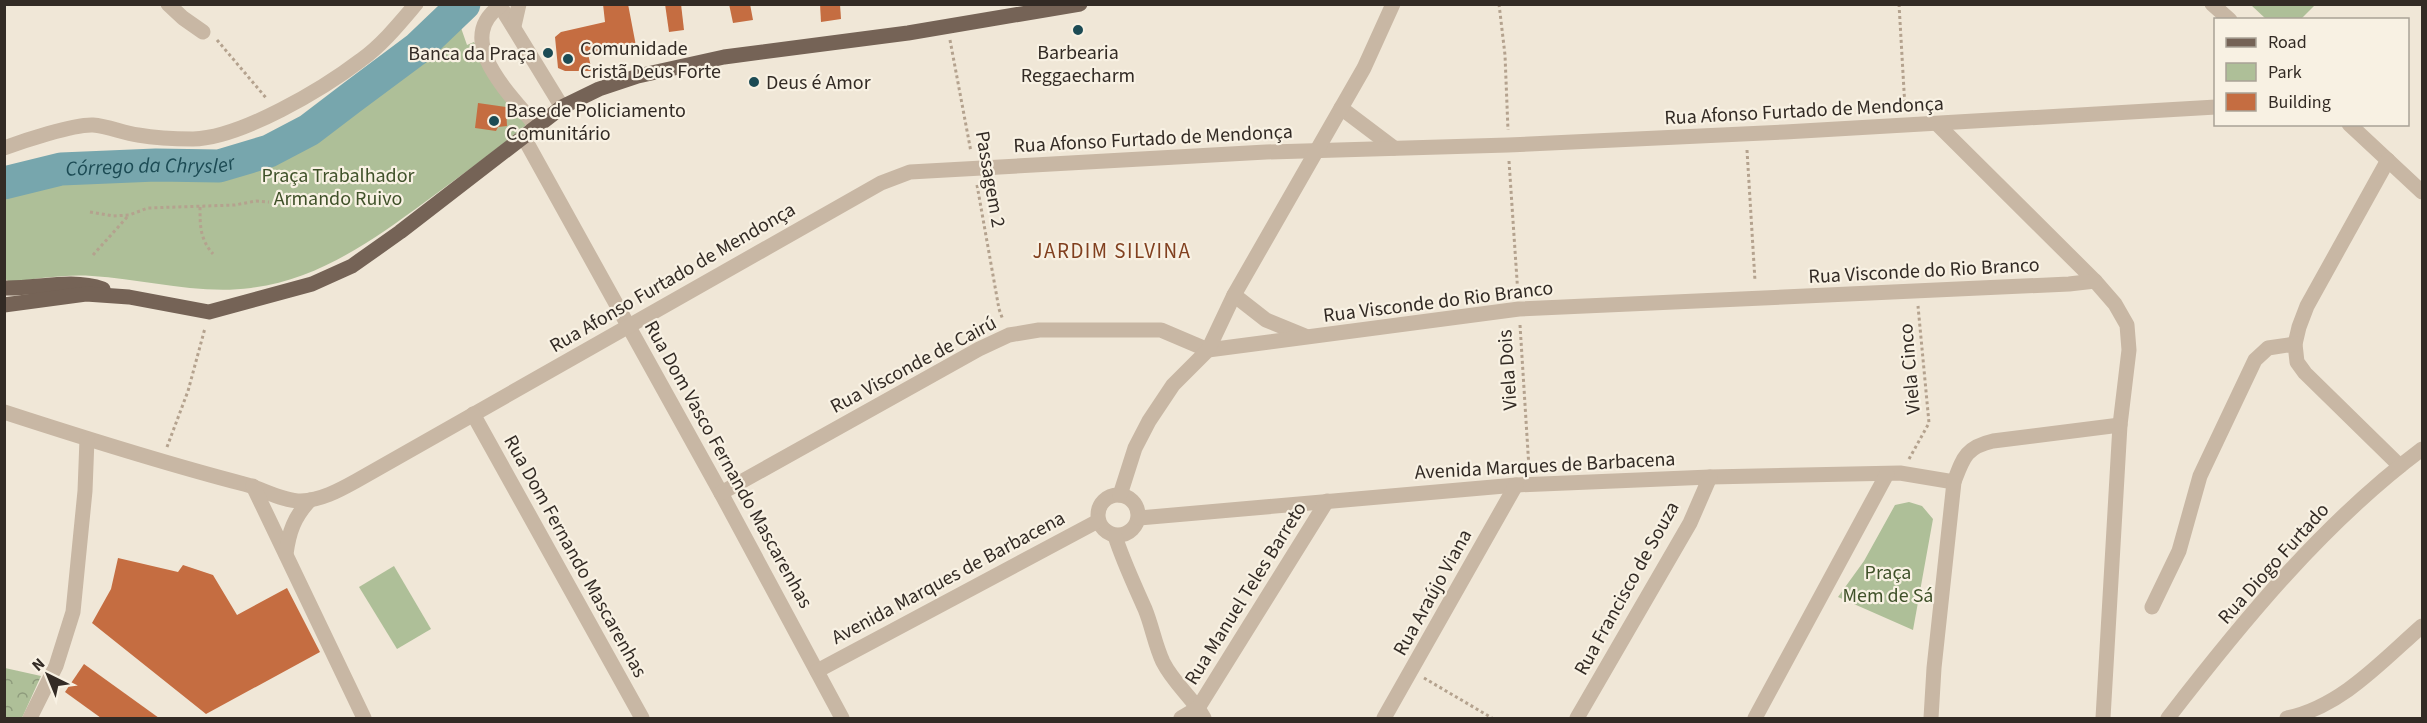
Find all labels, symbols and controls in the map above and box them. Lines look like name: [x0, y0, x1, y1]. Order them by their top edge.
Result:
legend: [2214, 18, 2409, 126]
marker: Barbearia Reggaecharm: [1071, 23, 1085, 37]
text: Road: [2268, 30, 2307, 55]
place label: Comunidade Cristã Deus Forte: [580, 35, 721, 86]
place label: Barbearia Reggaecharm: [1021, 39, 1135, 90]
place label: Banca da Praça: [408, 40, 536, 68]
marker: Banca da Praça: [541, 46, 555, 60]
marker: Comunidade Cristã Deus Forte: [561, 52, 575, 66]
text: Park: [2268, 60, 2302, 85]
place label: Deus é Amor: [766, 69, 871, 97]
marker: Deus é Amor: [747, 75, 761, 89]
street label: Rua Afonso Furtado de Mendonça: [1664, 90, 1944, 132]
text: Building: [2268, 90, 2331, 115]
place label: Base de Policiamento Comunitário: [506, 97, 686, 148]
marker: Base de Policiamento Comunitário: [487, 114, 501, 128]
street label: Rua Afonso Furtado de Mendonça: [1013, 118, 1293, 160]
street label: Passagem 2: [968, 129, 1012, 230]
water label: Córrego da Chrysler: [65, 147, 239, 184]
park label: Praça Trabalhador Armando Ruivo: [261, 162, 415, 213]
street label: Rua Afonso Furtado de Mendonça: [544, 196, 801, 360]
district label: JARDIM SILVINA: [1033, 236, 1192, 266]
street label: Rua Visconde do Rio Branco: [1808, 251, 2040, 291]
street label: Rua Visconde do Rio Branco: [1322, 274, 1555, 330]
street label: Rua Visconde de Cairú: [825, 309, 1002, 421]
street label: Rua Dom Vasco Fernando Mascarenhas: [637, 315, 819, 613]
street label: Viela Cinco: [1892, 322, 1928, 416]
street label: Viela Dois: [1491, 329, 1525, 411]
street label: Rua Dom Fernando Mascarenhas: [497, 430, 654, 683]
street label: Avenida Marques de Barbacena: [1414, 445, 1676, 487]
street label: Rua Manuel Teles Barreto: [1178, 497, 1314, 690]
street label: Rua Francisco de Souza: [1567, 497, 1686, 680]
street label: Rua Diogo Furtado: [2212, 497, 2336, 631]
street label: Avenida Marques de Barbacena: [827, 504, 1070, 651]
street label: Rua Araújo Viana: [1387, 524, 1479, 661]
park label: Praça Mem de Sá: [1843, 559, 1933, 610]
north arrow: [18, 645, 78, 705]
text: N: [27, 653, 50, 676]

